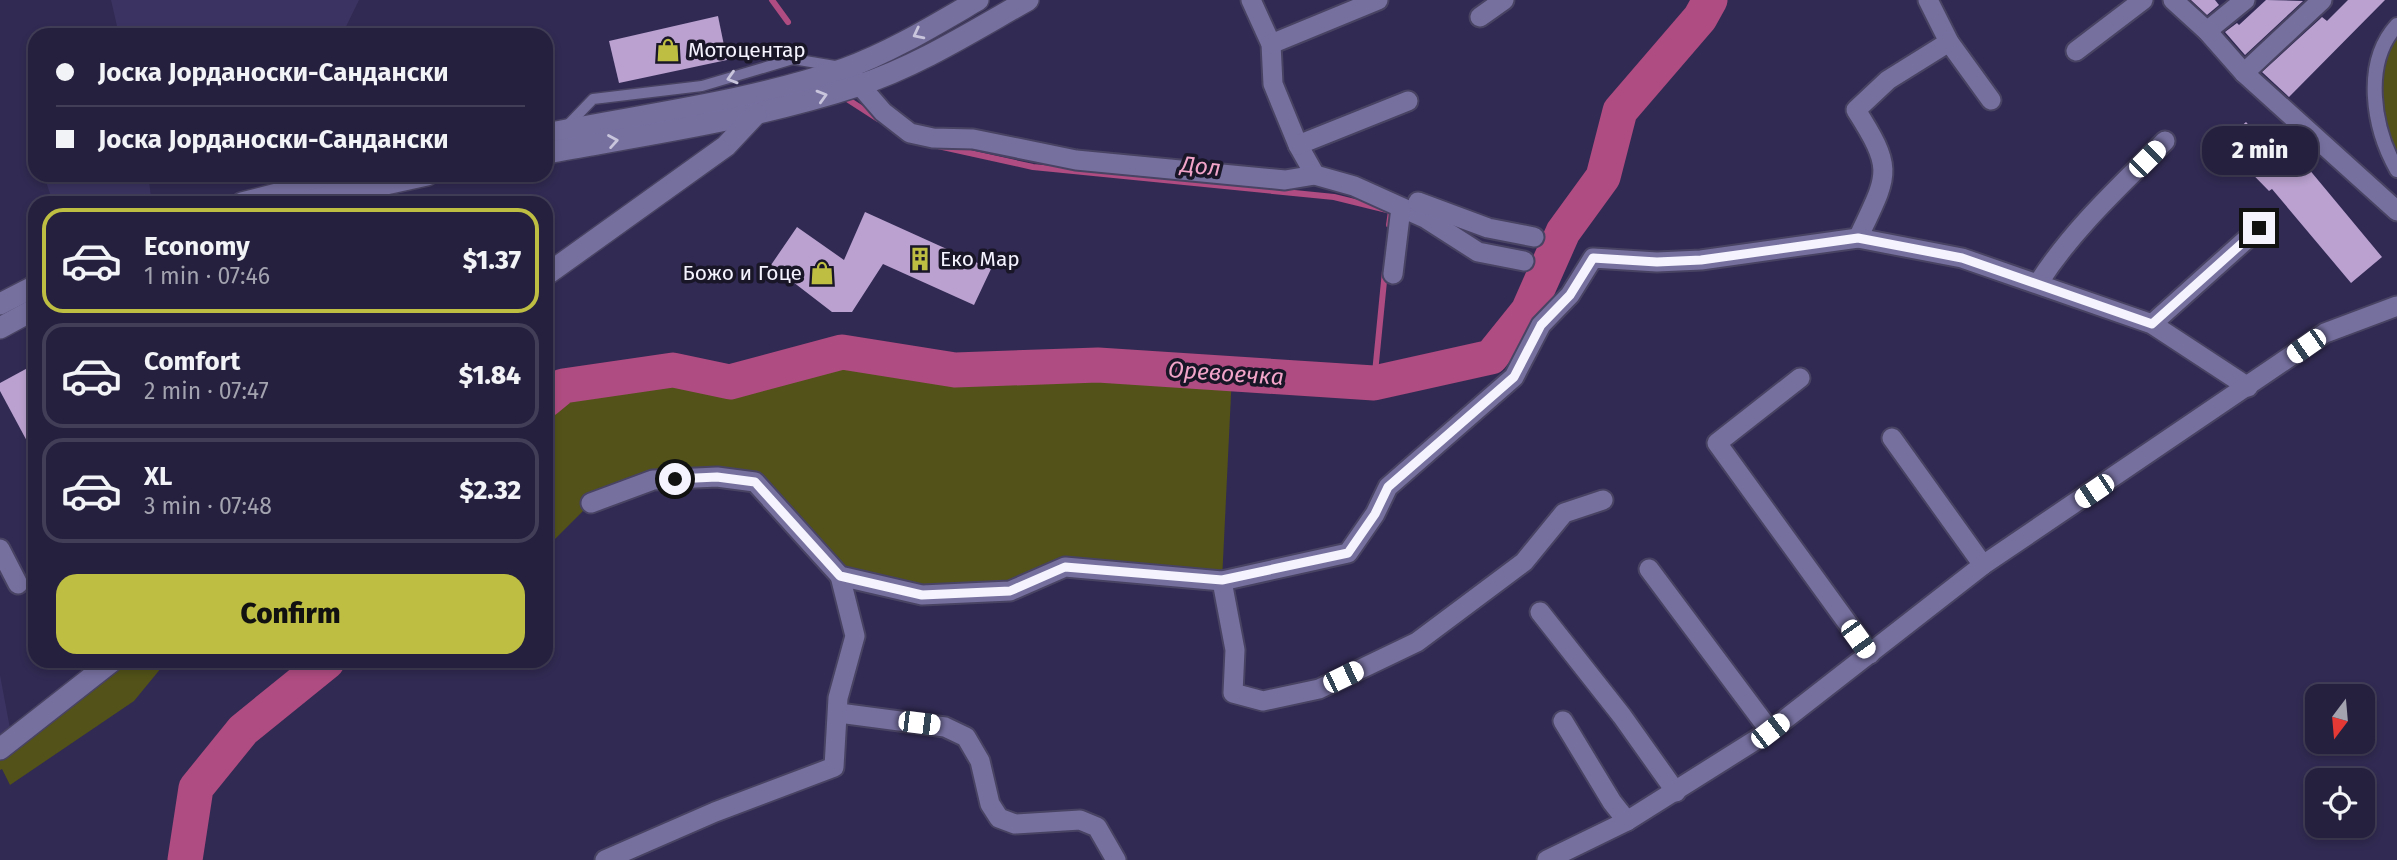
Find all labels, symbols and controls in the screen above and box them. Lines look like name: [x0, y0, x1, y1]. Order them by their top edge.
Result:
one-way arrow: [913, 25, 925, 39]
shop icon: Мотоцентар: [654, 36, 682, 64]
place label: Мотоцентар: [688, 37, 806, 63]
text: Јоска Јорданоски-Сандански: [98, 57, 449, 88]
one-way arrow: [726, 69, 738, 84]
one-way arrow: [815, 90, 827, 104]
text: Јоска Јорданоски-Сандански: [98, 124, 449, 155]
callout: 2 min: [2201, 126, 2317, 176]
one-way arrow: [607, 134, 619, 149]
text: 2 min: [2232, 136, 2288, 164]
car: [2125, 137, 2170, 181]
water label: Дол: [1178, 150, 1222, 182]
route end: [2243, 212, 2275, 244]
icon: car: [60, 229, 123, 292]
text: Economy: [144, 231, 250, 262]
text: $1.37: [463, 245, 521, 276]
building icon: Еко Мар: [906, 245, 934, 273]
place label: Еко Мар: [940, 246, 1020, 272]
shop icon: Божо и Гоце: [808, 259, 836, 287]
place label: Божо и Гоце: [683, 260, 802, 286]
text: 1 min · 07:46: [144, 262, 270, 290]
car: [2283, 325, 2330, 367]
icon: car: [60, 344, 123, 407]
text: Comfort: [144, 346, 240, 377]
water label: Оревоечка: [1167, 355, 1285, 391]
text: $1.84: [459, 360, 521, 391]
text: 2 min · 07:47: [144, 377, 269, 405]
icon: car: [60, 459, 123, 522]
text: XL: [144, 461, 172, 492]
route start: [659, 463, 691, 495]
car: [2071, 471, 2118, 511]
text: $2.32: [460, 475, 521, 506]
text: 3 min · 07:48: [144, 492, 272, 520]
button: Confirm: [56, 574, 525, 654]
car: [1838, 616, 1879, 662]
car: [1320, 658, 1367, 696]
north arrow: [2305, 684, 2375, 754]
map controls: [2305, 684, 2375, 838]
car: [897, 710, 942, 736]
car: [1747, 710, 1794, 752]
button: locate: [2305, 768, 2375, 838]

